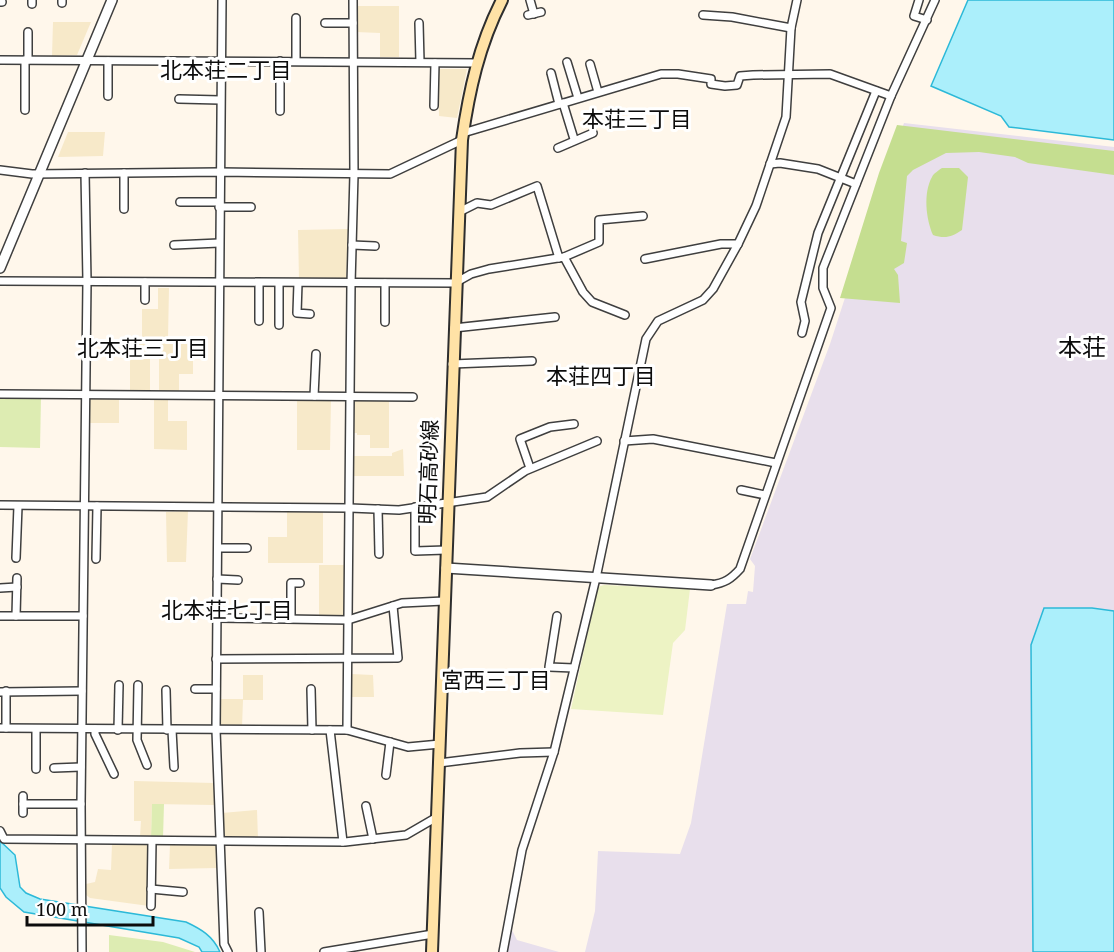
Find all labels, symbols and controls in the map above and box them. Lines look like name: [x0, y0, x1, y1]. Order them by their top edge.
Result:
district label: 北本荘二丁目: [160, 54, 292, 84]
district label: 本荘三丁目: [582, 103, 692, 133]
district label: 本荘: [1058, 330, 1106, 363]
district label: 北本荘三丁目: [77, 332, 209, 362]
district label: 本荘四丁目: [546, 360, 656, 390]
street label: 明石高砂線: [412, 419, 444, 525]
district label: 北本荘七丁目: [161, 594, 293, 624]
district label: 宮西三丁目: [441, 664, 551, 694]
scale bar: [27, 889, 153, 927]
text: 100 m: [36, 897, 88, 921]

